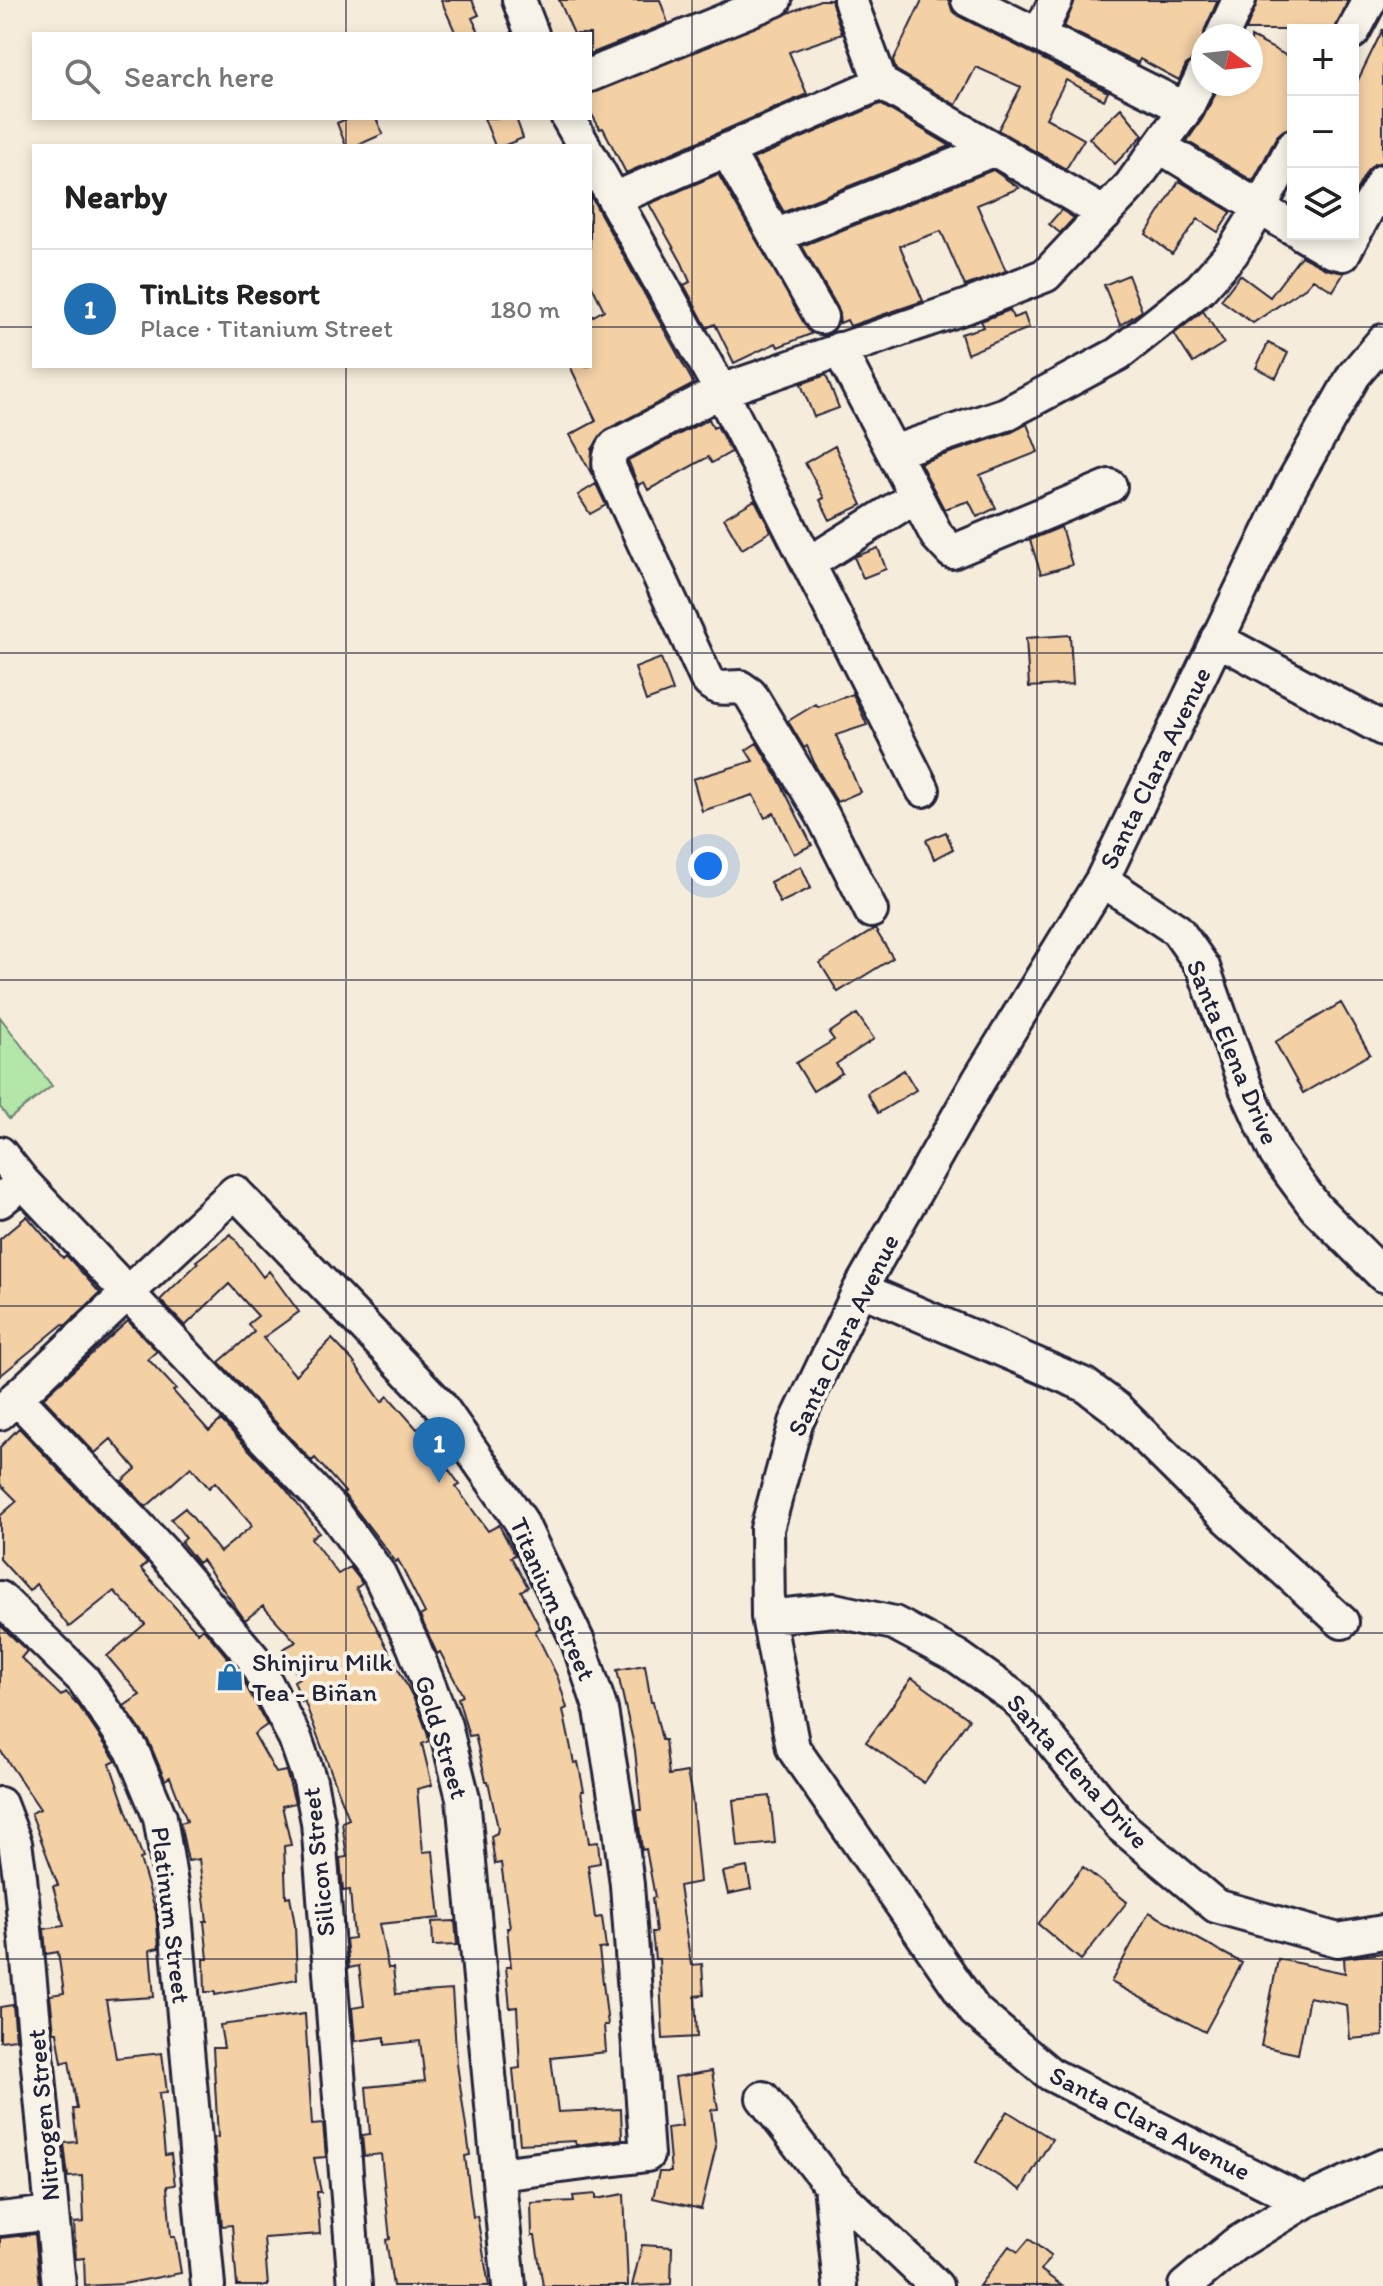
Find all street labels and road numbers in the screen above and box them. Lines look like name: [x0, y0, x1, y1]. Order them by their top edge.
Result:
street label: Santa Clara Avenue: [1092, 662, 1218, 874]
street label: Santa Elena Drive: [1180, 955, 1286, 1149]
street label: Santa Clara Avenue: [780, 1229, 906, 1441]
street label: Titanium Street: [503, 1512, 603, 1686]
street label: Gold Street: [408, 1671, 476, 1803]
street label: Santa Elena Drive: [1000, 1687, 1156, 1855]
street label: Silicon Street: [294, 1786, 342, 1938]
street label: Platinum Street: [144, 1825, 198, 2006]
street label: Nitrogen Street: [20, 2027, 66, 2202]
street label: Santa Clara Avenue: [1044, 2059, 1256, 2187]

